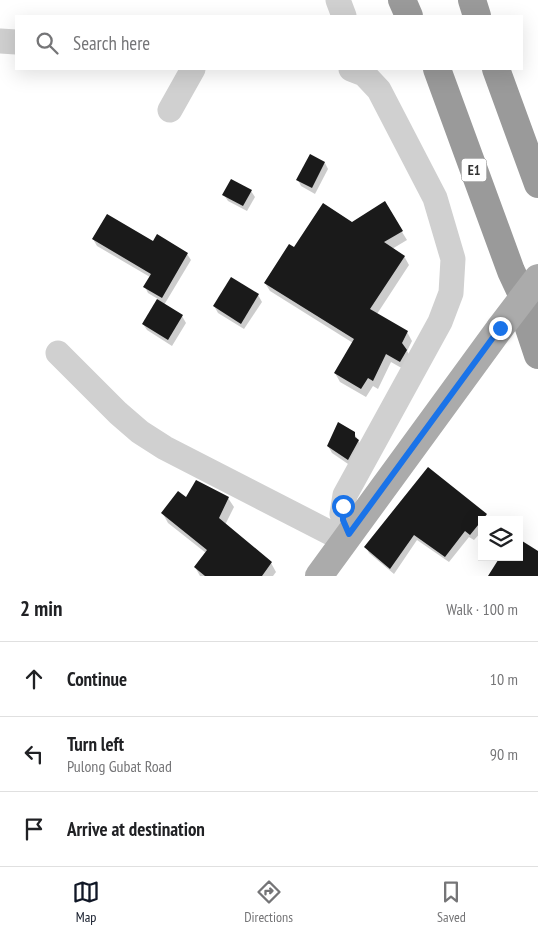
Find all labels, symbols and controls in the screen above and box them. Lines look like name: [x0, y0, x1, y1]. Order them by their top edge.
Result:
search box: [15, 15, 523, 70]
icon: search: [33, 29, 61, 57]
text: Search here: [73, 31, 150, 55]
road number: E1: [462, 158, 486, 182]
route end: [489, 317, 512, 340]
route start: [332, 495, 355, 518]
map controls: [478, 516, 523, 561]
button: layers: [478, 516, 523, 561]
text: 2 min: [20, 595, 62, 622]
text: Walk · 100 m: [446, 599, 518, 619]
icon: ahead: [20, 665, 48, 693]
text: Continue: [67, 667, 127, 691]
text: 10 m: [490, 669, 518, 689]
text: Turn left: [67, 732, 124, 756]
icon: left: [20, 740, 48, 768]
text: 90 m: [490, 744, 518, 764]
text: Pulong Gubat Road: [67, 756, 172, 776]
icon: arrive: [20, 815, 48, 843]
text: Arrive at destination: [67, 817, 205, 841]
tab: Map: [72, 878, 100, 926]
tab: Directions: [244, 878, 293, 926]
tab: Saved: [437, 878, 466, 926]

